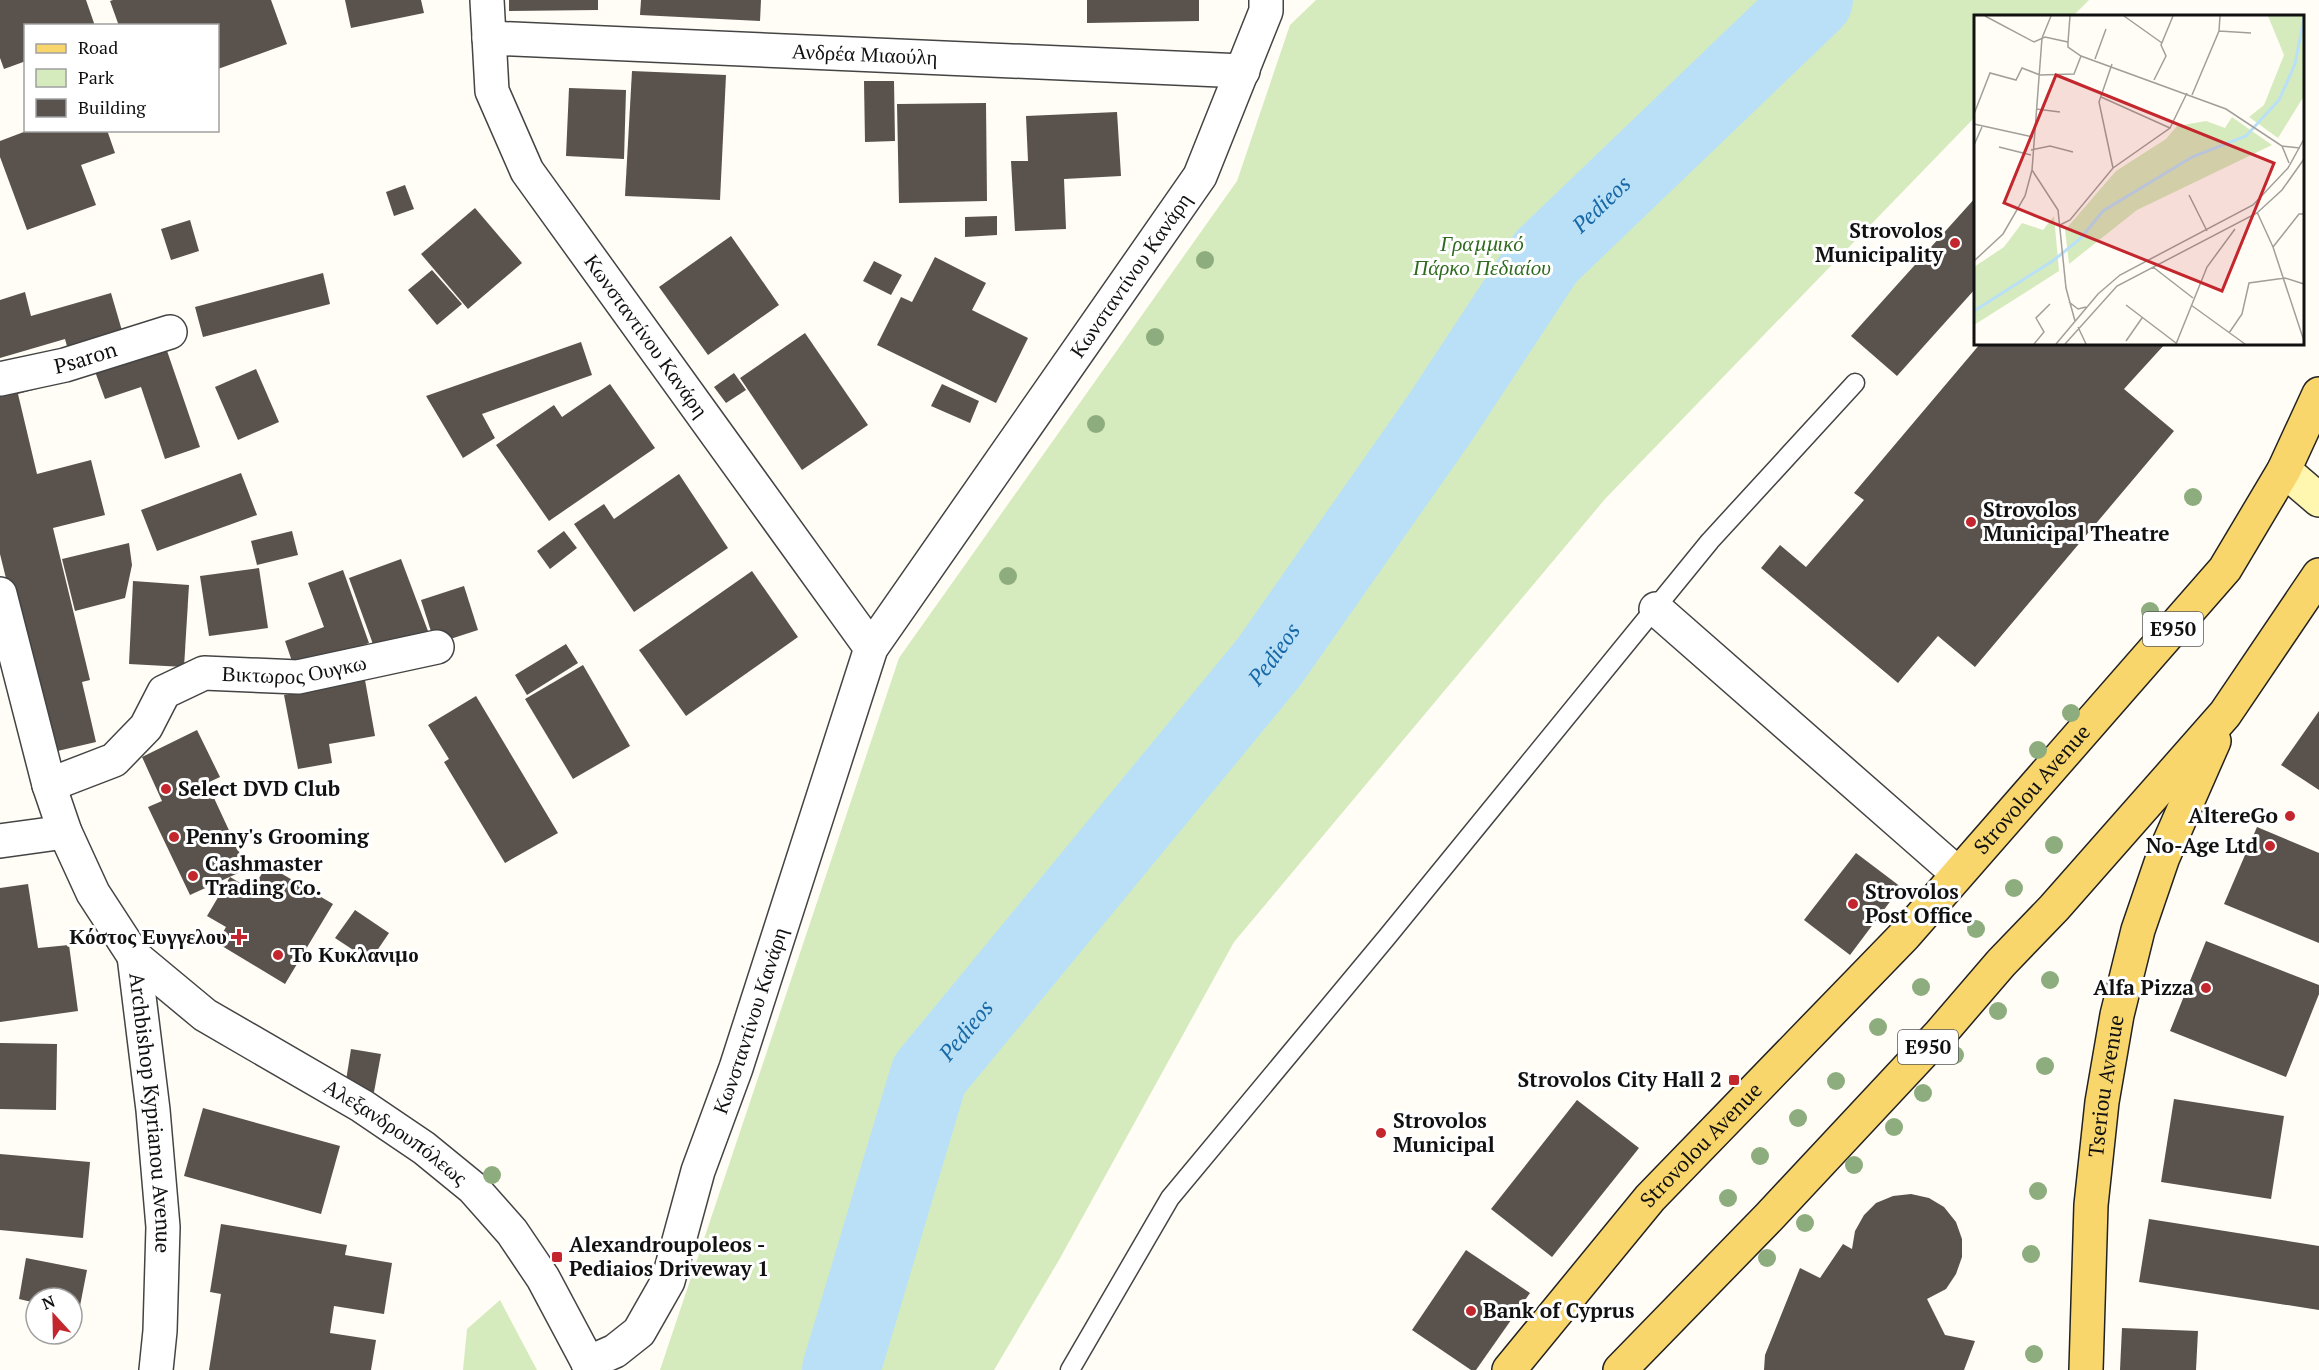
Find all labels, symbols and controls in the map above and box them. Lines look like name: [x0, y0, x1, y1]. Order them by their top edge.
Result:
inset map: [1974, 15, 2304, 345]
legend: [24, 24, 219, 132]
text: Road: [78, 35, 118, 59]
street label: Ανδρέα Μιαούλη: [791, 36, 938, 71]
text: Park: [78, 65, 115, 89]
text: Building: [78, 95, 146, 119]
water label: Pedieos: [1565, 169, 1636, 239]
street label: Κωνσταντίνου Κανάρη: [1063, 187, 1197, 363]
place label: Strovolos Municipality: [1815, 216, 1944, 268]
park label: Γραμμικό Πάρκο Πεδιαίου: [1412, 229, 1551, 281]
marker: Strovolos Municipality: [1948, 236, 1962, 250]
street label: Κωνσταντίνου Κανάρη: [578, 248, 715, 423]
street label: Psaron: [51, 334, 121, 380]
place label: Strovolos Municipal Theatre: [1983, 495, 2169, 547]
marker: Strovolos Municipal Theatre: [1964, 515, 1978, 529]
road number: E950: [2143, 612, 2203, 646]
water label: Pedieos: [1240, 617, 1306, 692]
street label: Βικτωρος Ουγκω: [221, 648, 369, 690]
street label: Strovolou Avenue: [1967, 718, 2096, 860]
place label: Select DVD Club: [178, 774, 340, 802]
marker: Select DVD Club: [159, 782, 173, 796]
place label: AltereGo: [2188, 801, 2278, 829]
marker: AltereGo: [2283, 809, 2297, 823]
place label: Penny's Grooming: [186, 822, 370, 850]
marker: Penny's Grooming: [167, 830, 181, 844]
place label: No-Age Ltd: [2146, 831, 2258, 859]
marker: No-Age Ltd: [2263, 839, 2277, 853]
place label: Cashmaster Trading Co.: [205, 849, 323, 901]
marker: Cashmaster Trading Co.: [186, 869, 200, 883]
place label: Strovolos Post Office: [1865, 877, 1972, 929]
marker: Strovolos Post Office: [1846, 897, 1860, 911]
place label: Κόστος Ευγγελου: [69, 922, 227, 950]
street label: Κωνσταντίνου Κανάρη: [705, 924, 793, 1118]
marker: Κόστος Ευγγελου: [232, 930, 246, 944]
place label: Το Κυκλανιμο: [290, 940, 419, 968]
marker: Το Κυκλανιμο: [271, 948, 285, 962]
street label: Archbishop Kyprianou Avenue: [123, 971, 178, 1254]
place label: Alfa Pizza: [2093, 973, 2194, 1001]
marker: Alfa Pizza: [2199, 981, 2213, 995]
water label: Pedieos: [931, 993, 999, 1067]
street label: Tseriou Avenue: [2081, 1013, 2130, 1159]
road number: E950: [1898, 1030, 1958, 1064]
place label: Strovolos City Hall 2: [1518, 1065, 1722, 1093]
street label: Αλεξανδρουπόλεως: [319, 1072, 474, 1191]
marker: Strovolos City Hall 2: [1727, 1073, 1741, 1087]
street label: Strovolou Avenue: [1633, 1076, 1768, 1213]
place label: Strovolos Municipal: [1393, 1106, 1495, 1158]
marker: Strovolos Municipal: [1374, 1126, 1388, 1140]
place label: Alexandroupoleos - Pediaios Driveway 1: [569, 1230, 769, 1282]
marker: Alexandroupoleos - Pediaios Driveway 1: [550, 1250, 564, 1264]
north arrow: [24, 1286, 84, 1346]
text: N: [39, 1290, 58, 1315]
place label: Bank of Cyprus: [1483, 1296, 1634, 1324]
marker: Bank of Cyprus: [1464, 1304, 1478, 1318]

